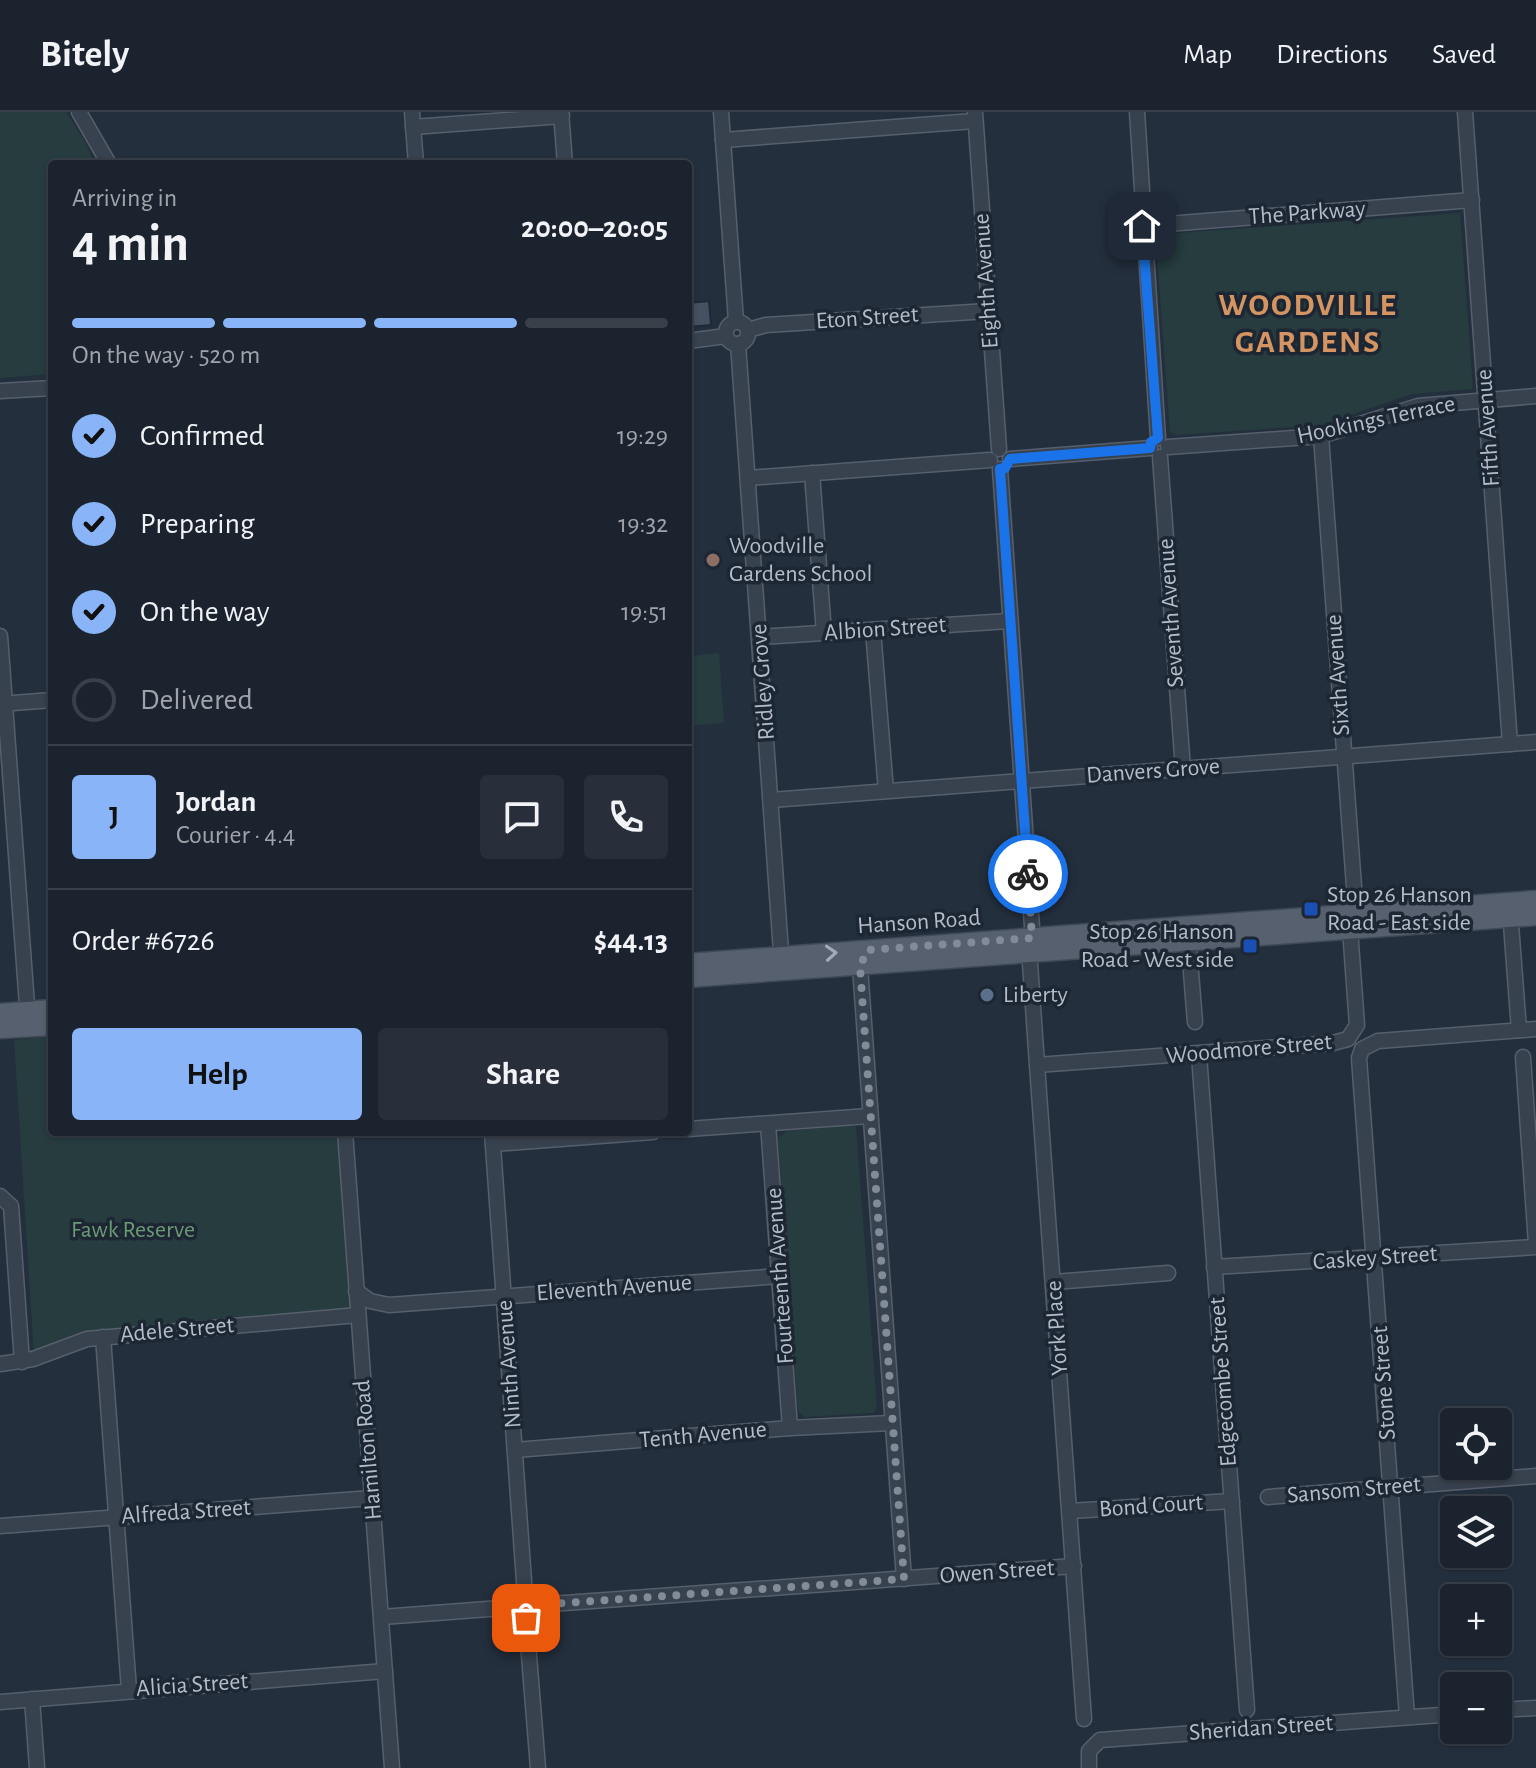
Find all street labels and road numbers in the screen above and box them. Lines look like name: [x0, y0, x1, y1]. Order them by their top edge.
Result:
street label: The Parkway: [1248, 197, 1366, 229]
street label: Eighth Avenue: [969, 213, 1003, 349]
street label: Eton Street: [815, 302, 919, 334]
street label: Fifth Avenue: [1472, 368, 1504, 488]
street label: Hookings Terrace: [1295, 392, 1457, 448]
street label: Seventh Avenue: [1154, 538, 1188, 688]
street label: Albion Street: [823, 613, 947, 645]
street label: Sixth Avenue: [1322, 613, 1354, 737]
street label: Ridley Grove: [747, 623, 779, 741]
street label: Danvers Grove: [1085, 754, 1221, 788]
street label: Hanson Road: [856, 906, 982, 938]
street label: Woodmore Street: [1165, 1030, 1333, 1068]
street label: Fourteenth Avenue: [762, 1187, 798, 1365]
street label: Caskey Street: [1312, 1242, 1438, 1274]
street label: Eleventh Avenue: [535, 1271, 693, 1305]
street label: York Place: [1042, 1280, 1072, 1376]
street label: Edgecombe Street: [1205, 1296, 1241, 1468]
street label: Ninth Avenue: [493, 1299, 525, 1429]
street label: Adele Street: [119, 1313, 235, 1347]
street label: Stone Street: [1368, 1325, 1400, 1441]
street label: Hamilton Road: [350, 1379, 386, 1521]
street label: Tenth Avenue: [638, 1417, 768, 1453]
street label: Sansom Street: [1286, 1472, 1422, 1508]
street label: Bond Court: [1098, 1490, 1204, 1522]
street label: Alfreda Street: [120, 1495, 252, 1528]
street label: Owen Street: [939, 1556, 1056, 1588]
street label: Alicia Street: [135, 1669, 249, 1701]
street label: Sheridan Street: [1188, 1711, 1334, 1745]

